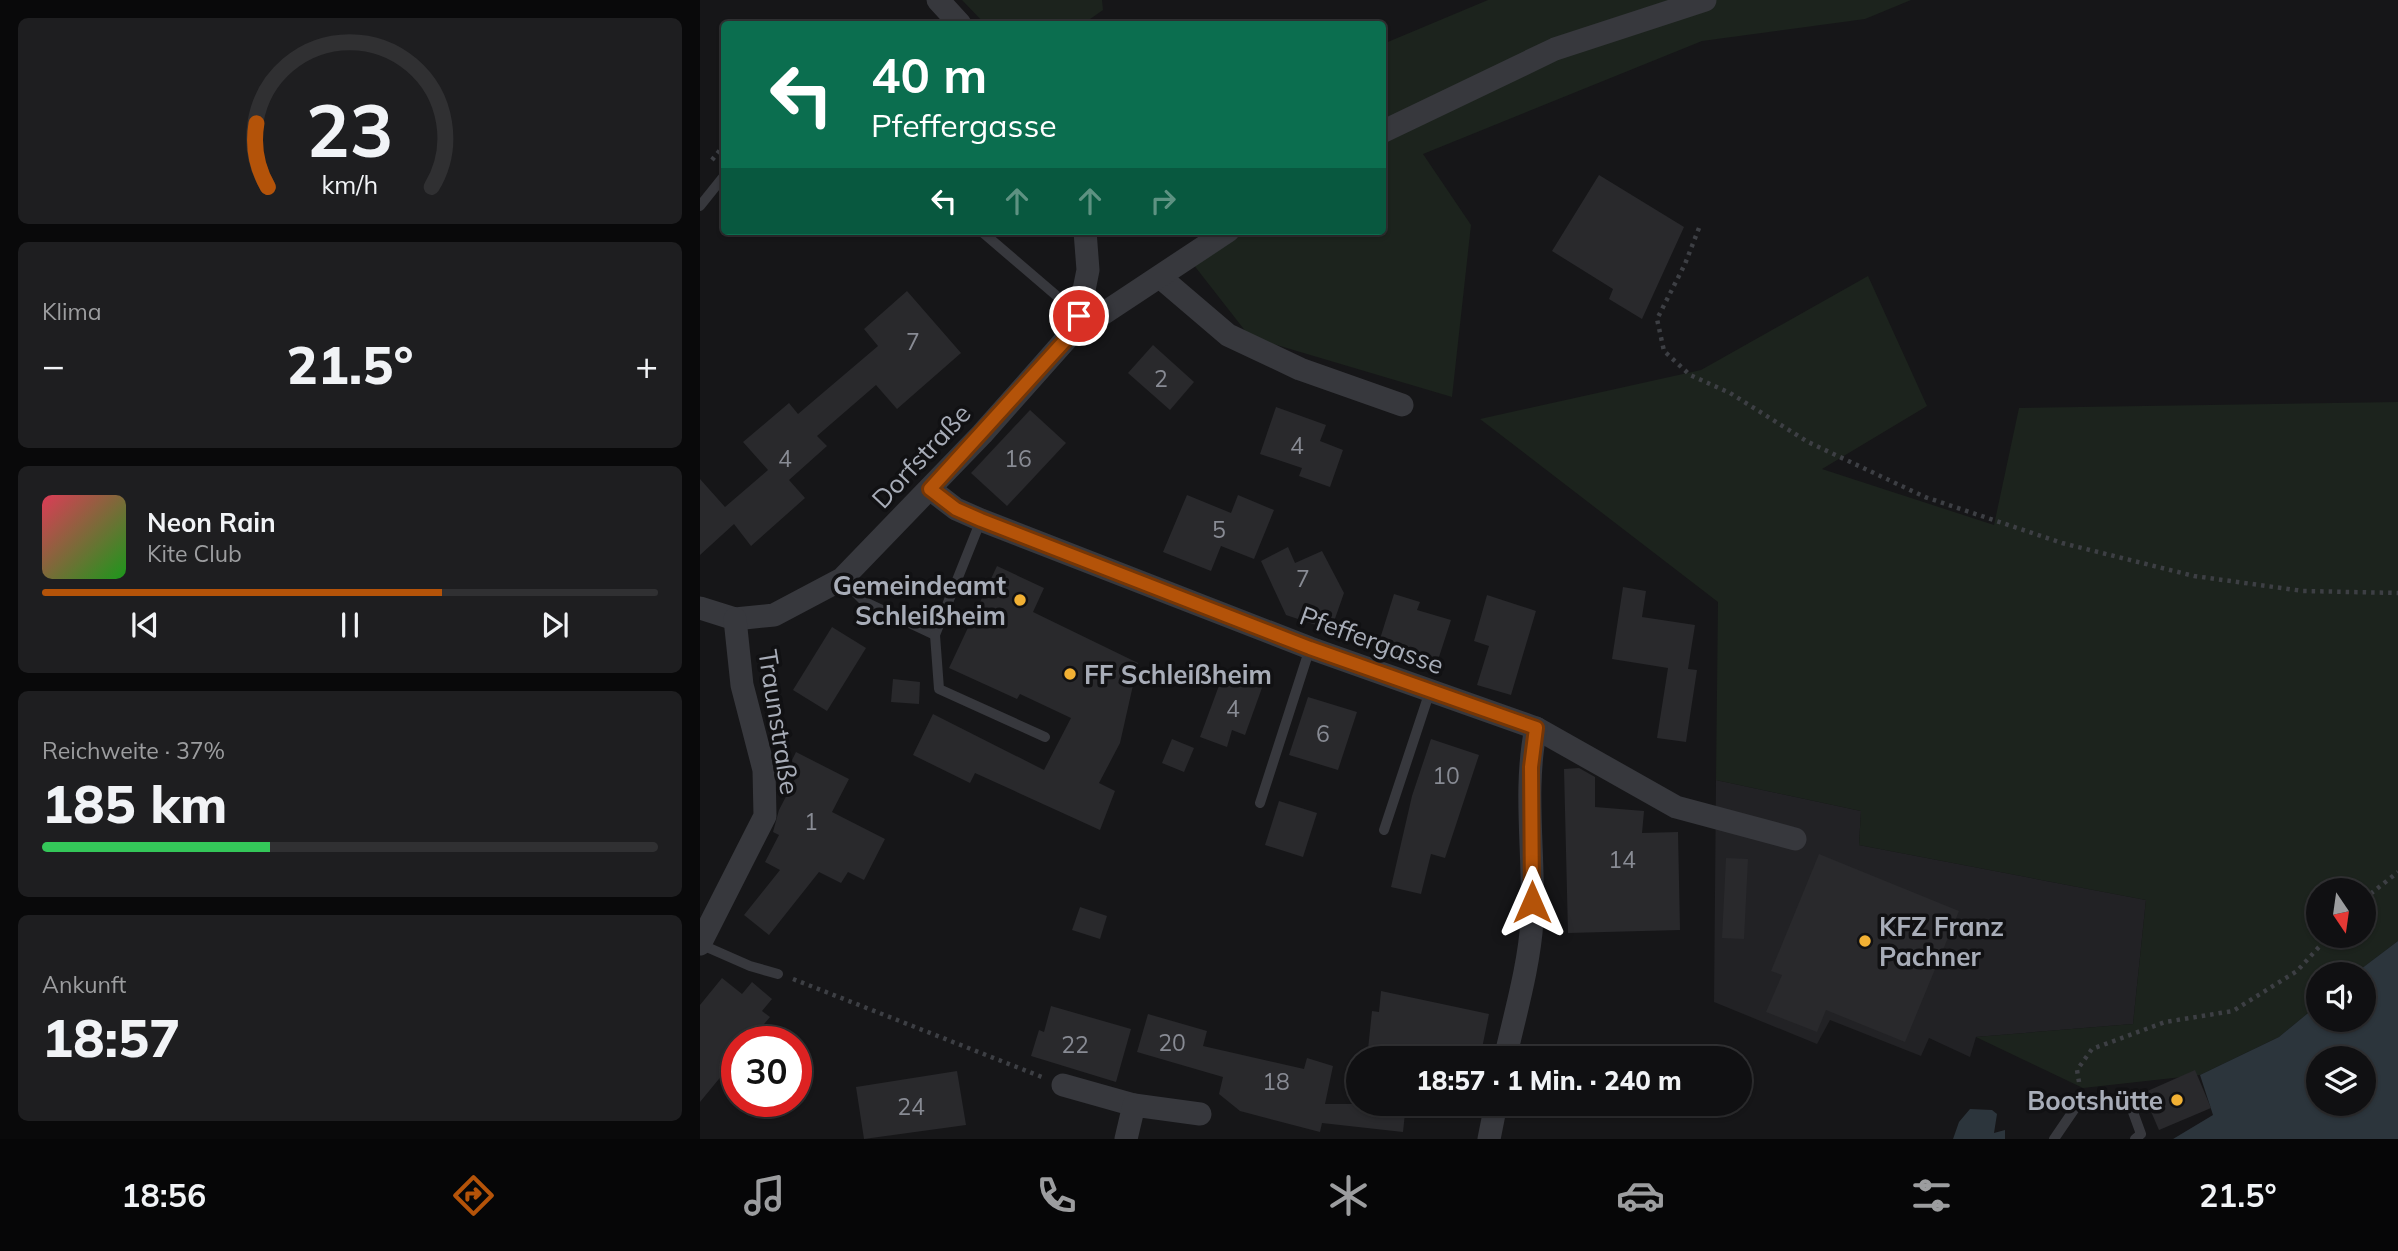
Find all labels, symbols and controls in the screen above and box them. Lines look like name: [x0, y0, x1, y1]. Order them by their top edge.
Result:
text: 40 m: [871, 44, 987, 105]
icon: left: [756, 49, 847, 140]
text: 23: [306, 84, 394, 175]
text: Pfeffergasse: [871, 105, 1057, 145]
text: km/h: [322, 169, 378, 200]
icon: left: [925, 182, 963, 220]
icon: ahead: [998, 182, 1036, 220]
icon: ahead: [1071, 182, 1109, 220]
icon: right: [1144, 182, 1182, 220]
pin: [1049, 286, 1109, 346]
text: Klima: [42, 297, 102, 326]
icon: arrive: [1060, 297, 1098, 335]
house number: 7: [906, 327, 920, 356]
text: 21.5°: [286, 332, 414, 397]
text: −: [42, 341, 65, 389]
text: +: [635, 341, 658, 389]
house number: 2: [1154, 364, 1168, 393]
street label: Dorfstraße: [864, 397, 978, 515]
house number: 4: [1290, 431, 1304, 460]
house number: 4: [778, 444, 792, 473]
house number: 16: [1004, 444, 1032, 473]
text: Neon Rain: [147, 506, 276, 539]
house number: 5: [1212, 515, 1226, 544]
text: Kite Club: [147, 539, 242, 568]
house number: 7: [1296, 564, 1310, 593]
place label: Gemeindeamt Schleißheim: [833, 569, 1006, 632]
marker: Gemeindeamt Schleißheim: [1012, 592, 1028, 608]
street label: Pfeffergasse: [1295, 599, 1449, 681]
icon: previous: [126, 606, 164, 644]
icon: pause: [331, 606, 369, 644]
icon: next: [536, 606, 574, 644]
street label: Traunstraße: [751, 647, 807, 797]
place label: FF Schleißheim: [1084, 658, 1272, 691]
marker: FF Schleißheim: [1062, 666, 1078, 682]
house number: 4: [1226, 694, 1240, 723]
house number: 6: [1316, 719, 1330, 748]
text: Reichweite · 37%: [42, 736, 225, 765]
house number: 10: [1432, 761, 1460, 790]
text: 185 km: [42, 771, 227, 836]
house number: 1: [804, 807, 818, 836]
house number: 14: [1608, 845, 1636, 874]
position arrow: [1495, 865, 1569, 939]
north arrow: [2306, 878, 2376, 948]
map controls: [2306, 878, 2376, 1116]
place label: KFZ Franz Pachner: [1879, 910, 2004, 973]
marker: KFZ Franz Pachner: [1857, 933, 1873, 949]
button: sound: [2306, 962, 2376, 1032]
text: Ankunft: [42, 970, 126, 999]
text: 18:57: [42, 1005, 180, 1070]
speed limit sign: 30: [721, 1026, 812, 1117]
house number: 20: [1158, 1028, 1186, 1057]
house number: 22: [1061, 1030, 1089, 1059]
button: layers: [2306, 1046, 2376, 1116]
text: 18:57 · 1 Min. · 240 m: [1416, 1064, 1682, 1097]
house number: 18: [1262, 1067, 1290, 1096]
place label: Bootshütte: [2027, 1084, 2163, 1117]
house number: 24: [897, 1092, 925, 1121]
marker: Bootshütte: [2169, 1092, 2185, 1108]
icon: directions: [449, 1171, 498, 1220]
icon: music: [740, 1171, 789, 1220]
icon: phone: [1032, 1171, 1081, 1220]
icon: climate: [1324, 1171, 1373, 1220]
icon: car: [1616, 1171, 1665, 1220]
icon: filters: [1907, 1171, 1956, 1220]
text: 18:56: [121, 1175, 206, 1215]
text: 21.5°: [2199, 1175, 2277, 1215]

